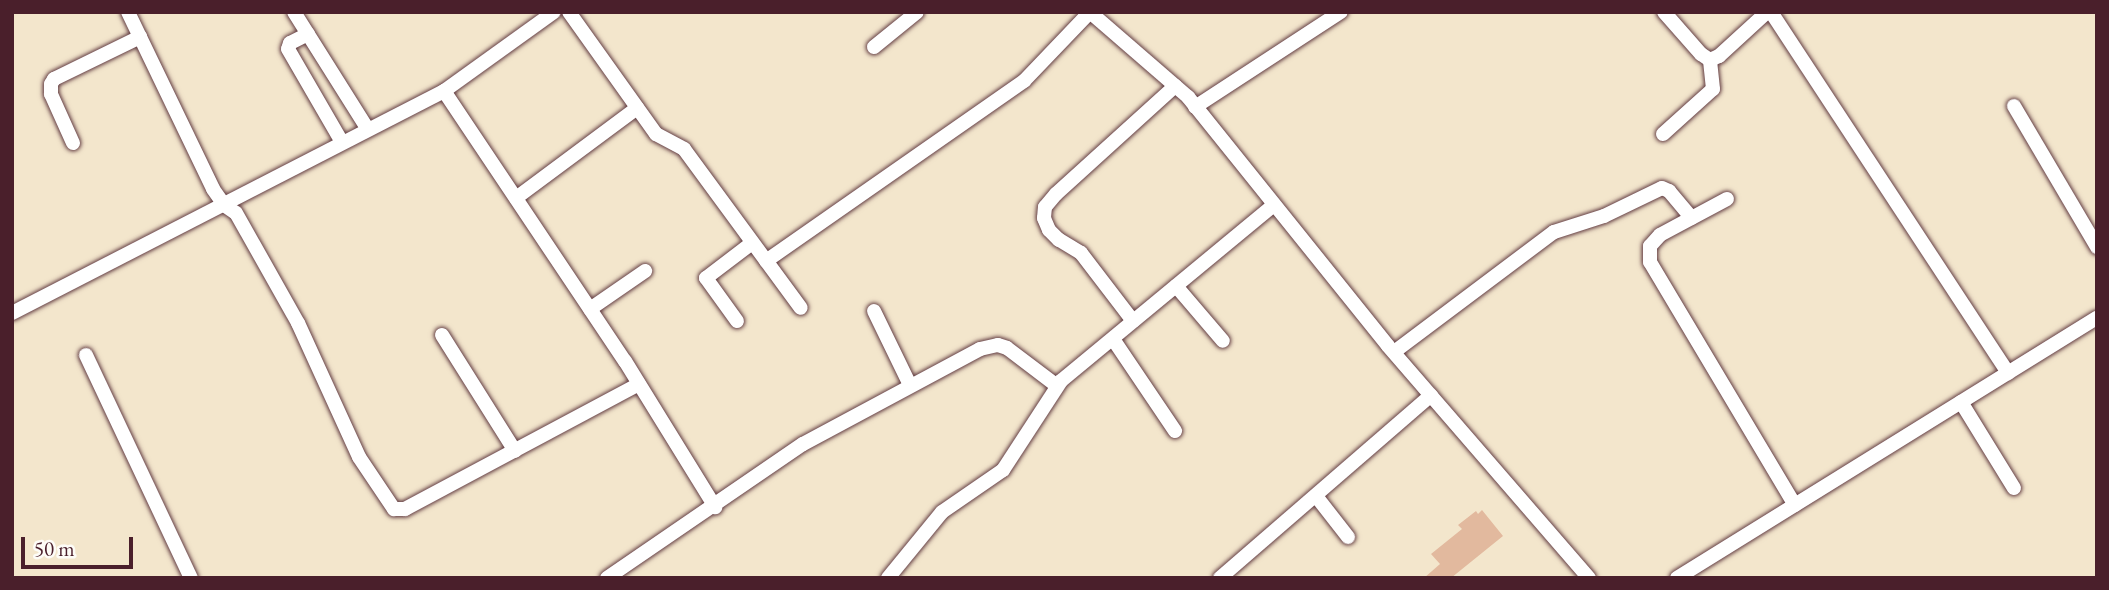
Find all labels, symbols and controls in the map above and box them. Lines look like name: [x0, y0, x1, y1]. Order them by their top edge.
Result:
scale bar: [24, 524, 136, 568]
text: 50 m: [34, 535, 75, 562]

